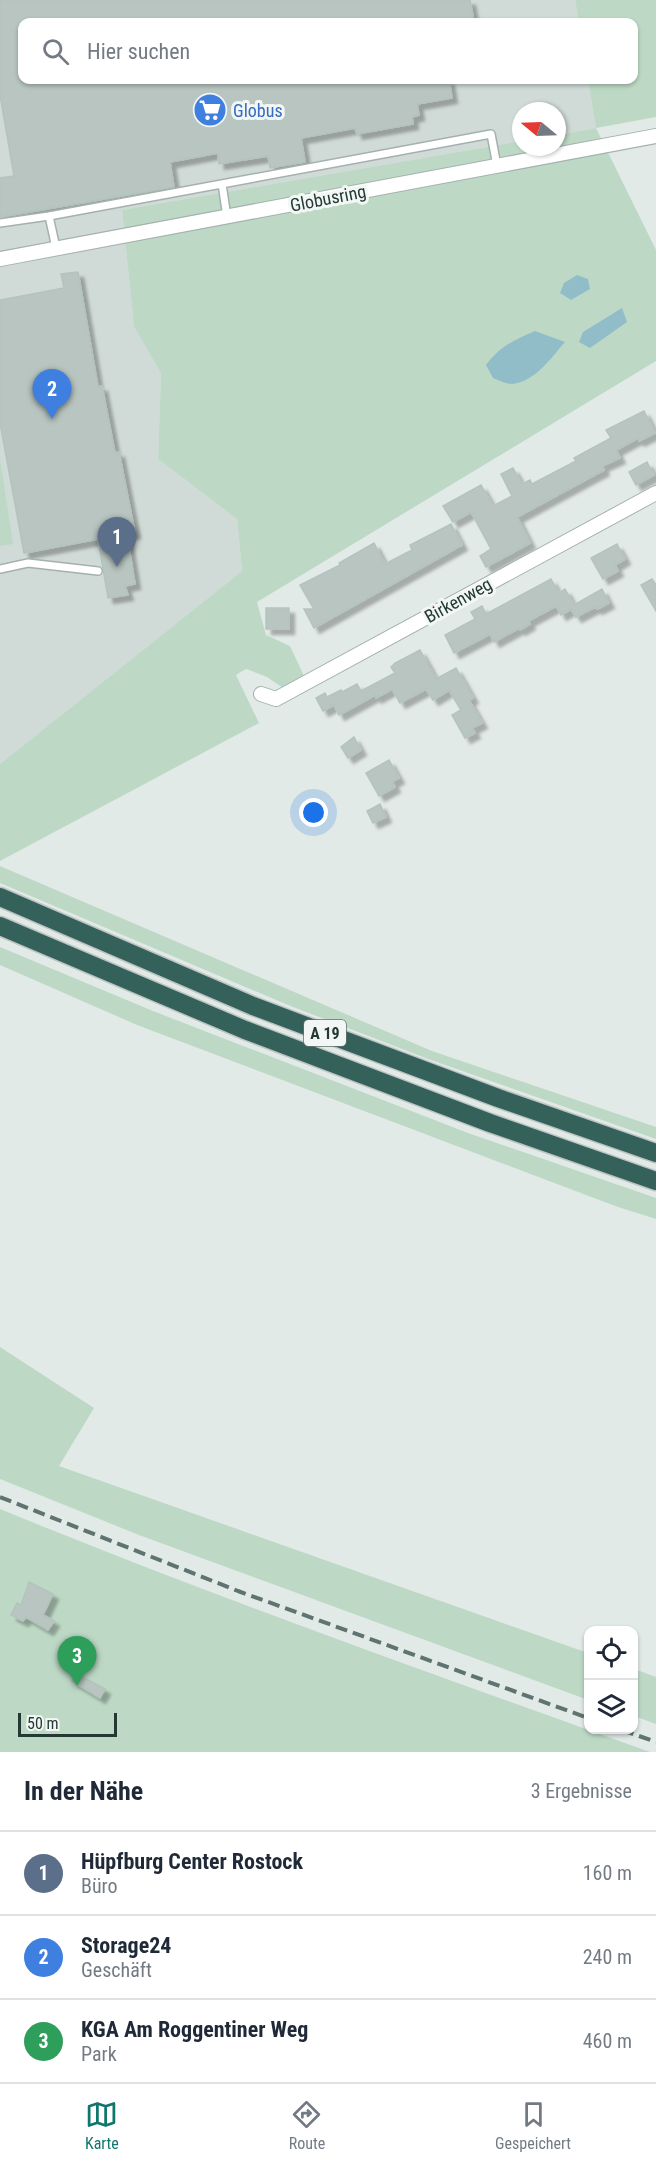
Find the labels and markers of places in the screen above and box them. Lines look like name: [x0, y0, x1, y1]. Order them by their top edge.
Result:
supermarket icon: Globus: [192, 92, 228, 128]
place label: Globus: [233, 100, 283, 121]
pin: 2: [32, 370, 72, 419]
pin: 1: [98, 518, 136, 567]
pin: 3: [58, 1636, 97, 1686]

